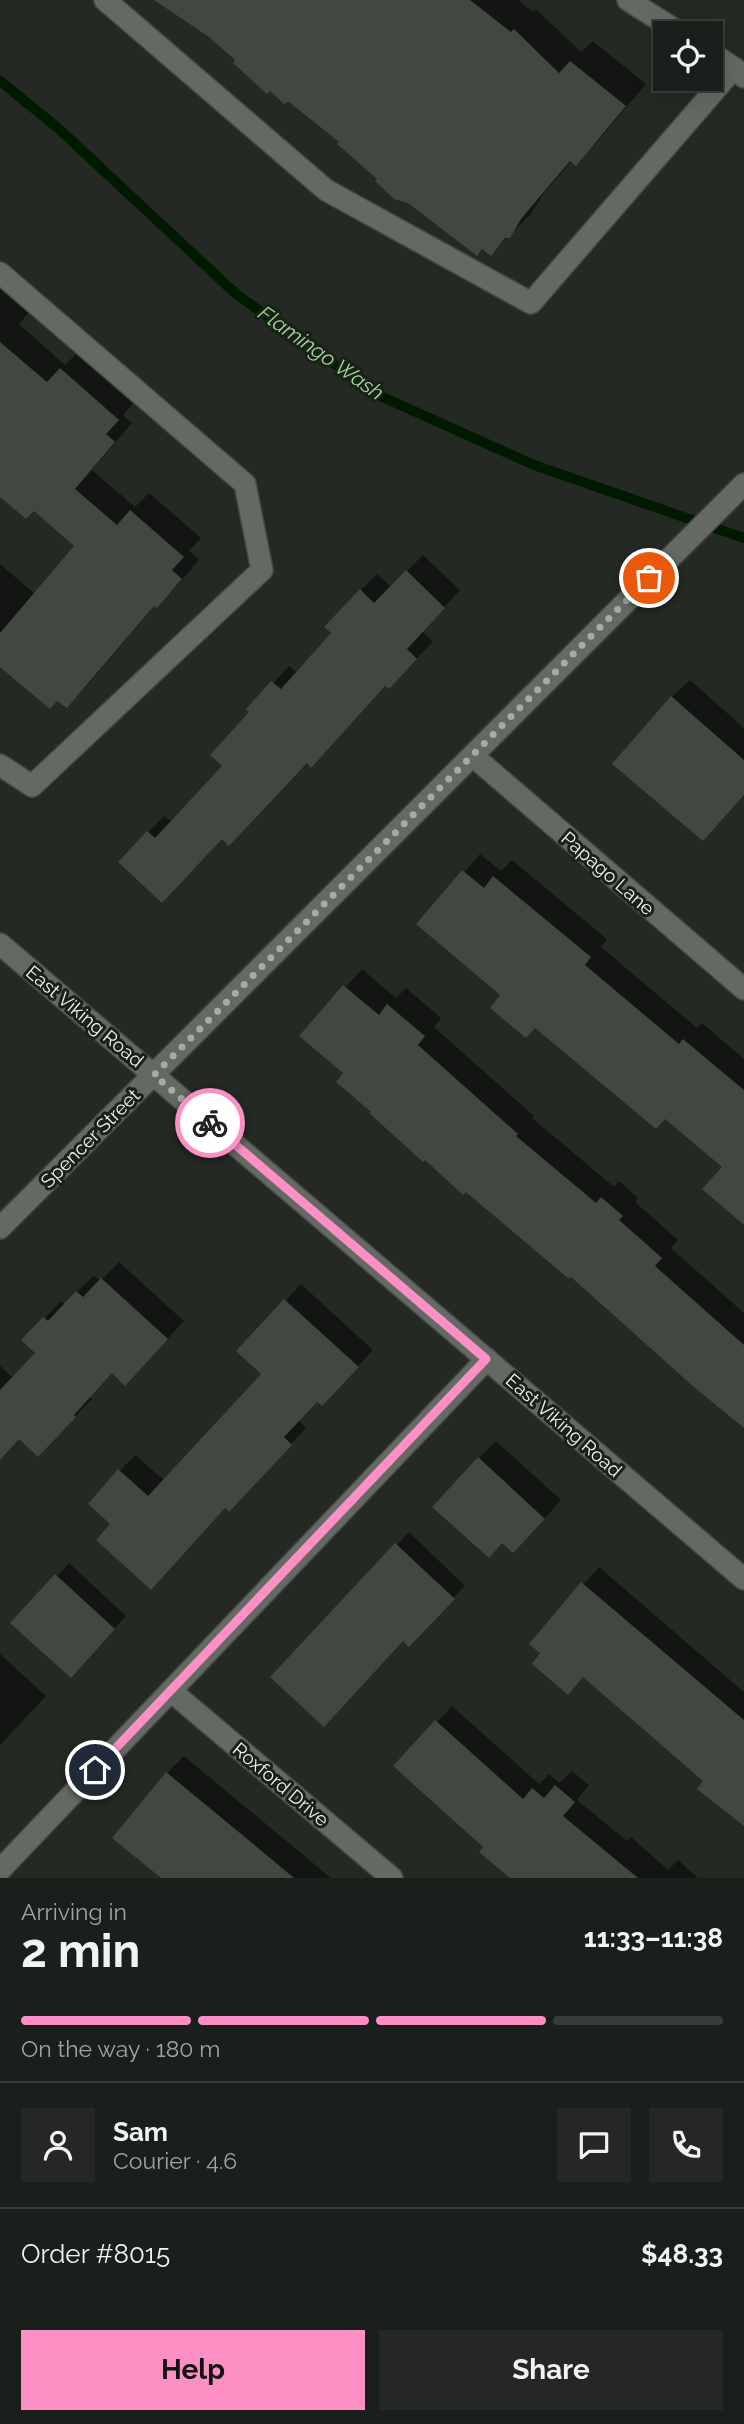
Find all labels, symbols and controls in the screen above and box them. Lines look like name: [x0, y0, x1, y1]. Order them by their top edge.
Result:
map controls: [653, 21, 723, 91]
button: locate: [653, 21, 723, 91]
water label: Flamingo Wash: [254, 300, 389, 405]
pin: [619, 548, 679, 608]
icon: bag: [630, 559, 668, 597]
street label: Papago Lane: [557, 827, 659, 919]
street label: East Viking Road: [22, 961, 148, 1071]
street label: Spencer Street: [36, 1084, 144, 1192]
courier: [175, 1088, 245, 1158]
icon: bike: [191, 1104, 229, 1142]
street label: East Viking Road: [502, 1369, 626, 1481]
street label: Roxford Drive: [229, 1738, 333, 1830]
pin: [65, 1740, 125, 1800]
icon: home: [76, 1751, 114, 1789]
text: Arriving in: [21, 1898, 127, 1925]
text: 11:33–11:38: [584, 1923, 723, 1953]
text: 2 min: [21, 1924, 140, 1978]
text: On the way · 180 m: [21, 2035, 220, 2062]
button: person: [21, 2108, 95, 2182]
button: chat: [557, 2108, 631, 2182]
button: phone: [649, 2108, 723, 2182]
text: Sam: [113, 2117, 168, 2147]
text: Courier · 4.6: [113, 2147, 237, 2174]
text: Order #8015: [21, 2239, 170, 2269]
text: $48.33: [641, 2239, 723, 2269]
button: Help: [21, 2330, 365, 2410]
button: Share: [379, 2330, 723, 2410]

